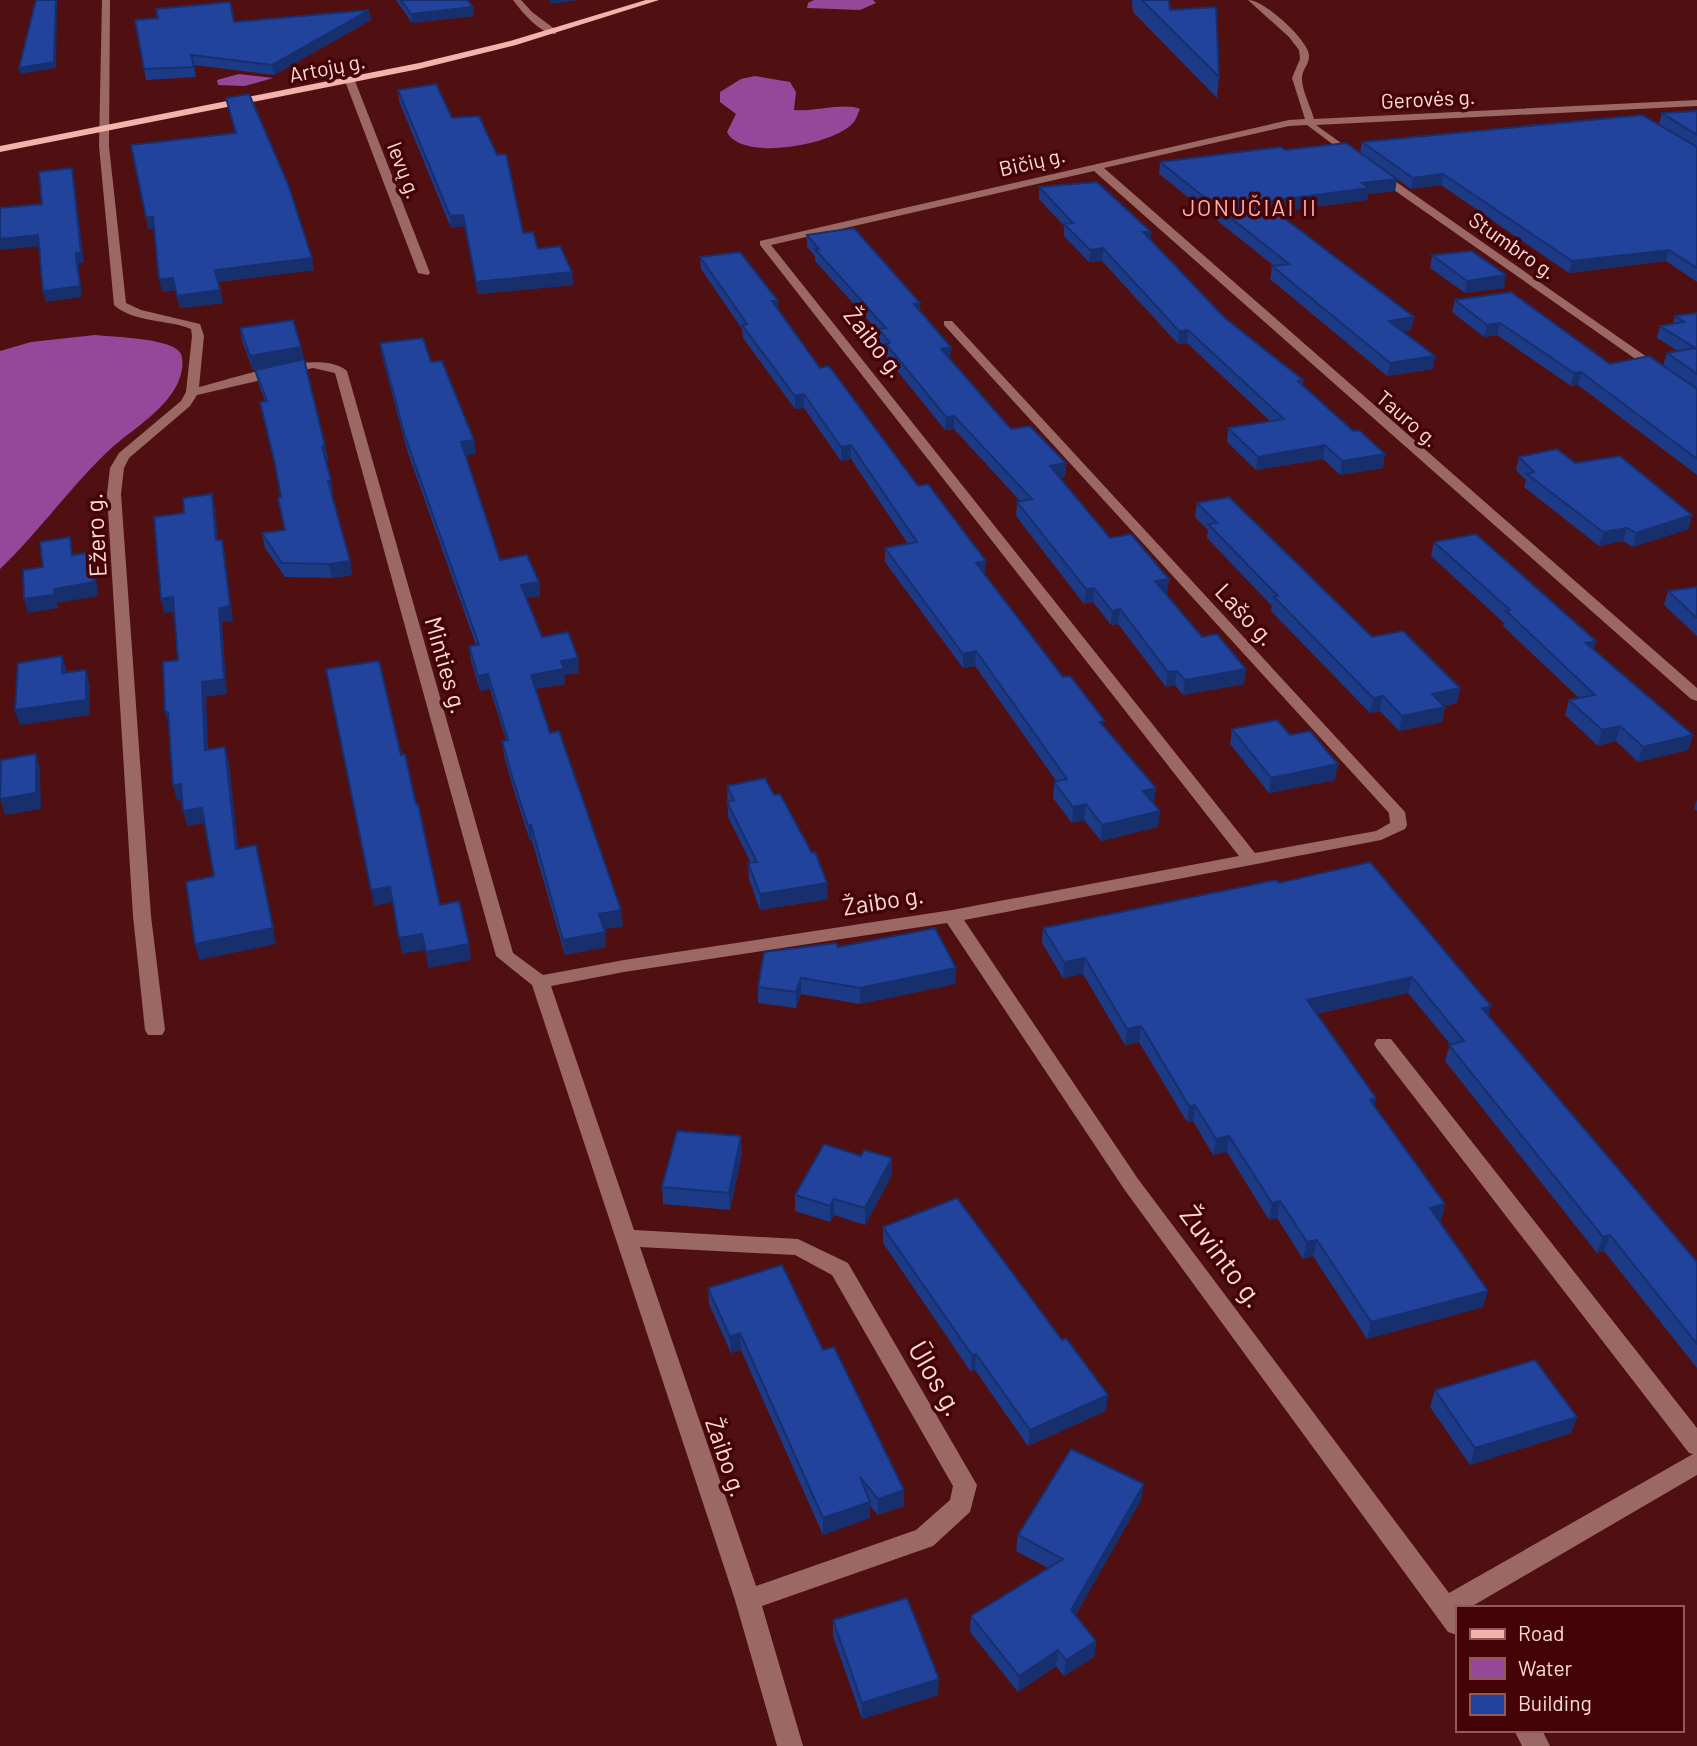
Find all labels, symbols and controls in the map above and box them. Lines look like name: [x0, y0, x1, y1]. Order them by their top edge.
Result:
street label: Artojų g.: [287, 47, 367, 87]
street label: Gerovės g.: [1380, 83, 1476, 113]
street label: Ievų g.: [383, 138, 427, 202]
street label: Bičių g.: [996, 141, 1068, 181]
district label: JONUČIAI II: [1182, 193, 1318, 221]
street label: Stumbro g.: [1465, 206, 1561, 284]
street label: Žaibo g.: [838, 301, 912, 383]
street label: Tauro g.: [1372, 384, 1444, 452]
street label: Ežero g.: [78, 492, 112, 578]
street label: Lašo g.: [1210, 577, 1282, 651]
street label: Minties g.: [419, 613, 475, 717]
street label: Žaibo g.: [840, 879, 926, 921]
street label: Žuvinto g.: [1174, 1198, 1272, 1314]
street label: Ūlos g.: [902, 1334, 972, 1422]
street label: Žaibo g.: [700, 1414, 754, 1500]
legend: [1456, 1606, 1683, 1732]
text: Road: [1518, 1620, 1564, 1645]
text: Water: [1518, 1655, 1573, 1680]
text: Building: [1518, 1690, 1592, 1715]

